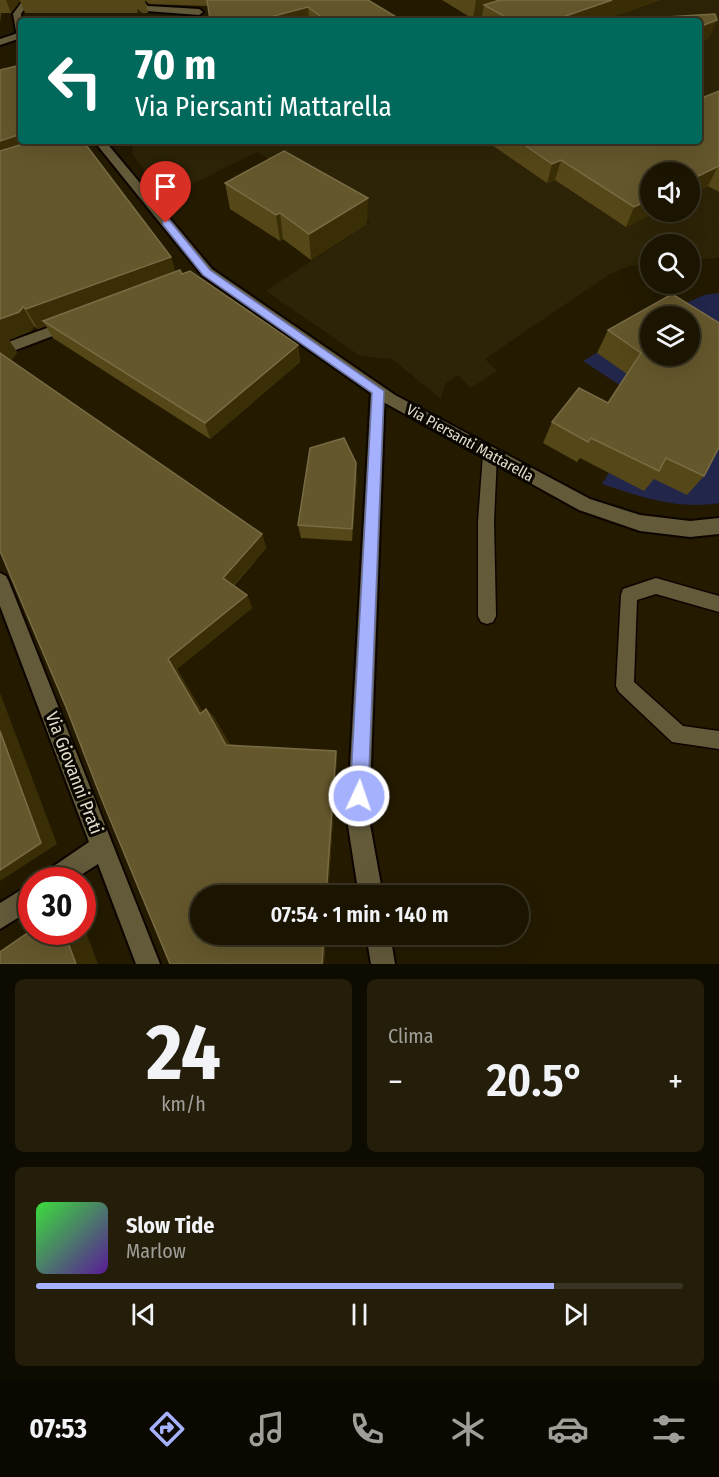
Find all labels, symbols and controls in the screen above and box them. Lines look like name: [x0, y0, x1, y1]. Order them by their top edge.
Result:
text: 70 m: [135, 40, 216, 90]
icon: left: [36, 42, 114, 120]
text: Via Piersanti Mattarella: [135, 91, 392, 123]
pin: [140, 161, 191, 223]
map controls: [640, 162, 700, 366]
button: sound: [640, 162, 700, 222]
icon: arrive: [149, 170, 182, 203]
button: search: [640, 234, 700, 294]
button: layers: [640, 306, 700, 366]
street label: Via Piersanti Mattarella: [403, 401, 537, 485]
street label: Via Giovanni Prati: [41, 709, 107, 837]
position arrow: [327, 764, 391, 828]
speed limit sign: 30: [18, 867, 96, 945]
text: 07:54 · 1 min · 140 m: [270, 901, 449, 928]
text: 24: [146, 1006, 221, 1100]
text: Clima: [388, 1024, 433, 1048]
text: 20.5°: [486, 1054, 584, 1108]
text: −: [388, 1062, 403, 1102]
text: +: [668, 1062, 683, 1102]
text: km/h: [161, 1092, 206, 1116]
text: Slow Tide: [126, 1212, 214, 1239]
text: Marlow: [126, 1239, 186, 1263]
icon: previous: [127, 1298, 160, 1331]
icon: pause: [343, 1298, 376, 1331]
icon: next: [559, 1298, 592, 1331]
icon: directions: [146, 1408, 188, 1450]
icon: music: [246, 1408, 288, 1450]
icon: phone: [346, 1408, 388, 1450]
icon: climate: [447, 1408, 489, 1450]
icon: car: [547, 1408, 589, 1450]
icon: filters: [648, 1408, 690, 1450]
text: 07:53: [29, 1413, 87, 1445]

